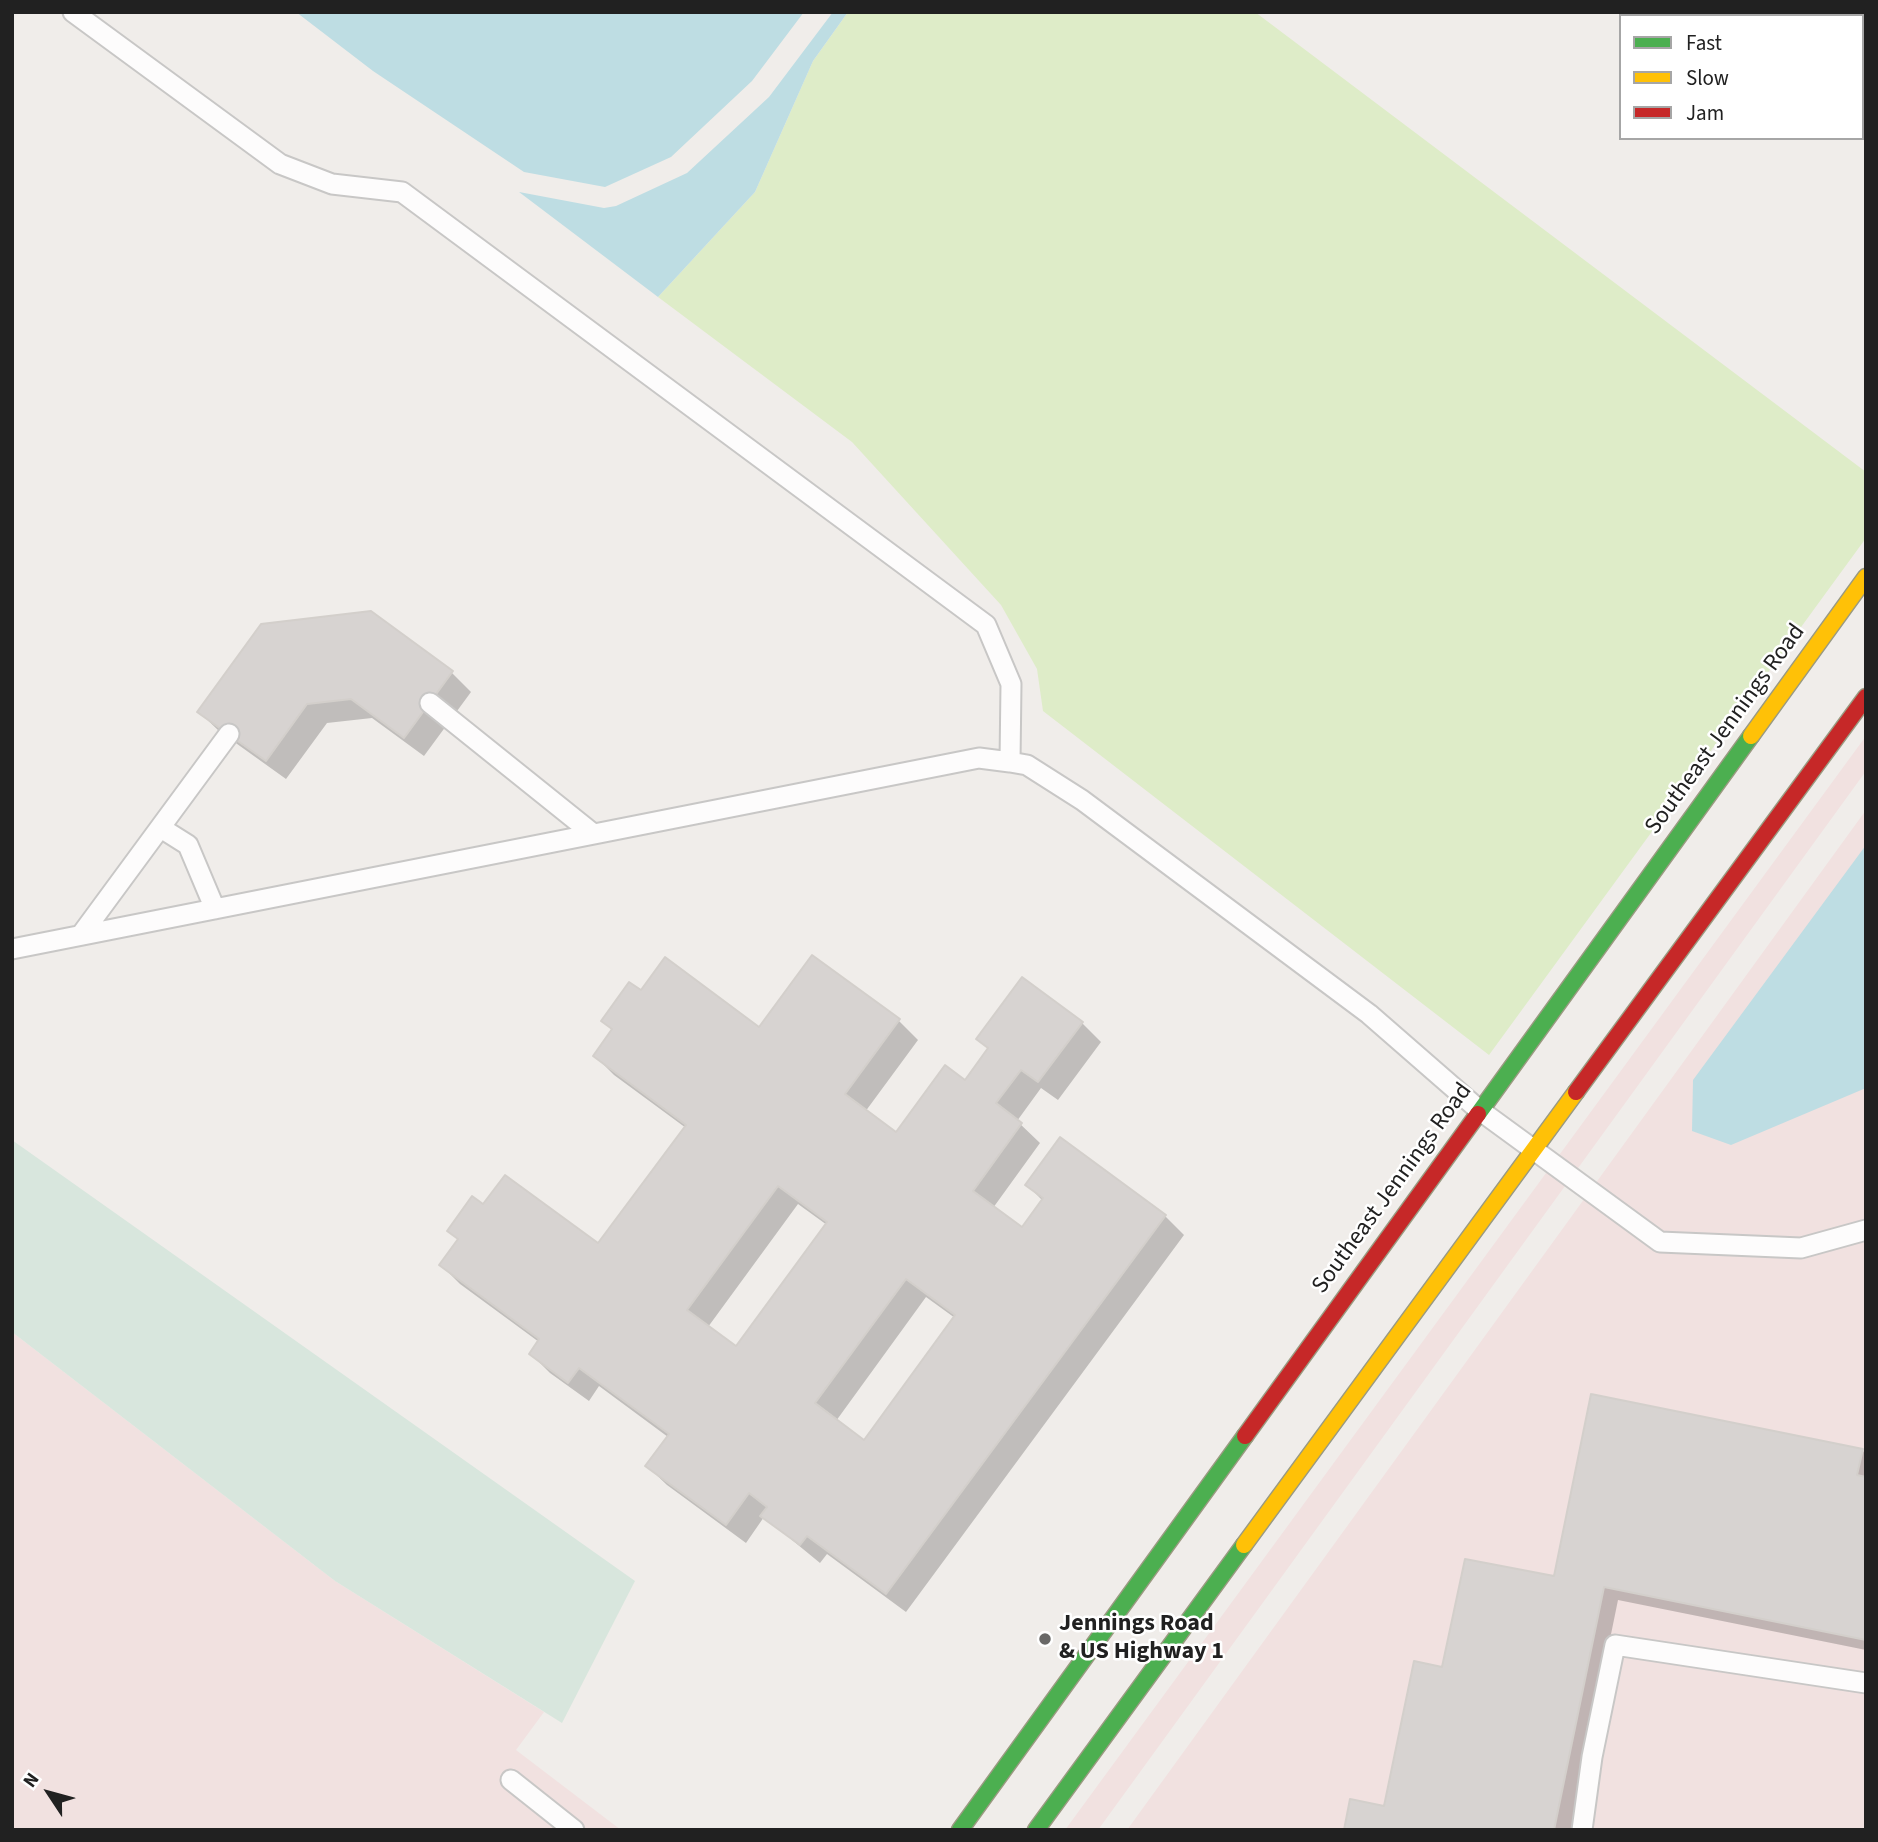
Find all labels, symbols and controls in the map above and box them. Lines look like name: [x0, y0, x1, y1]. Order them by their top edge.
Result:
legend: [1619, 14, 1864, 140]
text: Fast: [1686, 28, 1722, 58]
text: Slow: [1686, 63, 1729, 93]
text: Jam: [1686, 98, 1724, 128]
street label: Southeast Jennings Road: [1640, 619, 1812, 841]
street label: Southeast Jennings Road: [1307, 1078, 1479, 1300]
place label: Jennings Road & US Highway 1: [1059, 1611, 1224, 1667]
marker: Jennings Road & US Highway 1: [1037, 1631, 1053, 1647]
north arrow: [14, 1758, 84, 1828]
text: N: [17, 1767, 46, 1793]

